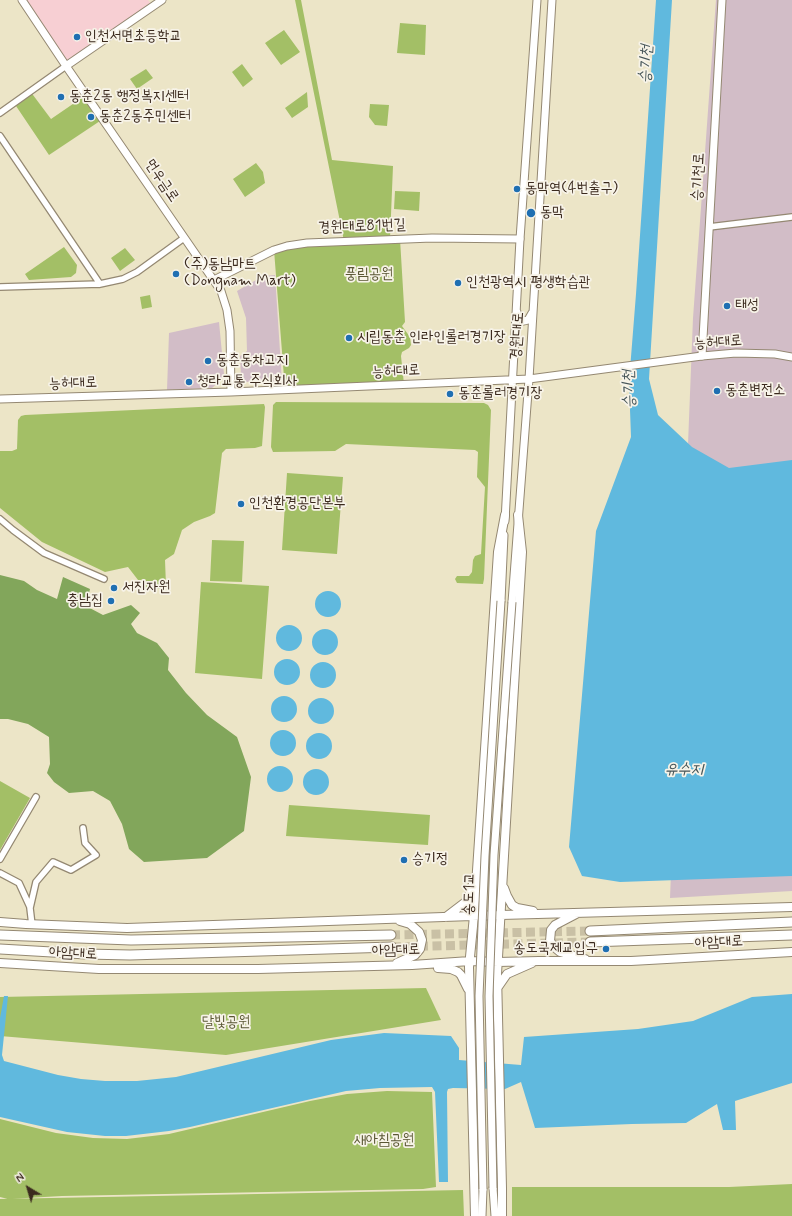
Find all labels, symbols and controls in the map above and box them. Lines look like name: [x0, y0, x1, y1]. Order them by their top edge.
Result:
place label: 인천서면초등학교: [85, 28, 182, 46]
marker: 인천서면초등학교: [72, 32, 82, 42]
water label: 승기천: [636, 44, 658, 84]
place label: 동춘2동 행정복지센터: [69, 88, 189, 106]
marker: 동춘2동 행정복지센터: [56, 92, 66, 102]
place label: 동춘2동주민센터: [99, 108, 191, 126]
marker: 동춘2동주민센터: [86, 112, 96, 122]
street label: 승기천로: [689, 152, 709, 202]
street label: 먼우금로: [140, 156, 182, 206]
place label: 동막역(4번출구): [525, 180, 618, 198]
marker: 동막역(4번출구): [512, 184, 522, 194]
place label: 동막: [540, 204, 564, 222]
marker: 동막: [525, 207, 537, 219]
street label: 경원대로81번길: [318, 216, 406, 238]
place label: (주)동남마트 (Dongnam Mart): [184, 256, 296, 291]
park label: 풍림공원: [345, 266, 393, 284]
marker: (주)동남마트 (Dongnam Mart): [171, 269, 181, 279]
place label: 인천광역시 평생학습관: [466, 274, 591, 292]
marker: 인천광역시 평생학습관: [453, 278, 463, 288]
place label: 태성: [735, 297, 759, 315]
marker: 태성: [722, 301, 732, 311]
street label: 경원대로: [507, 311, 529, 361]
place label: 시립동춘 인라인롤러경기장: [357, 329, 506, 347]
street label: 능허대로: [693, 332, 743, 354]
marker: 시립동춘 인라인롤러경기장: [344, 333, 354, 343]
place label: 동춘동차고지: [216, 352, 288, 370]
marker: 동춘동차고지: [203, 356, 213, 366]
street label: 능허대로: [371, 362, 421, 382]
water label: 승기천: [620, 369, 640, 409]
place label: 청라교통 주식회사: [197, 373, 298, 391]
street label: 능허대로: [49, 374, 97, 394]
marker: 청라교통 주식회사: [184, 377, 194, 387]
place label: 동춘변전소: [725, 382, 785, 400]
place label: 동춘롤러경기장: [458, 385, 542, 403]
marker: 동춘변전소: [712, 386, 722, 396]
marker: 동춘롤러경기장: [445, 389, 455, 399]
place label: 인천환경공단본부: [249, 495, 346, 513]
marker: 인천환경공단본부: [236, 499, 246, 509]
place label: 서진자원: [122, 579, 170, 597]
marker: 서진자원: [109, 583, 119, 593]
place label: 충남집: [67, 592, 103, 610]
marker: 충남집: [106, 596, 116, 606]
water label: 유수지: [665, 761, 703, 781]
place label: 승기정: [412, 851, 448, 869]
marker: 승기정: [399, 855, 409, 865]
street label: 송도1교: [460, 872, 480, 916]
street label: 아암대로: [694, 933, 744, 953]
place label: 송도국제교입구: [514, 940, 598, 958]
street label: 아암대로: [372, 941, 420, 961]
street label: 아암대로: [48, 944, 98, 964]
marker: 송도국제교입구: [601, 944, 611, 954]
park label: 달빛공원: [202, 1014, 250, 1032]
park label: 새아침공원: [354, 1132, 414, 1150]
north arrow: [8, 1168, 48, 1208]
text: N: [13, 1171, 28, 1186]

